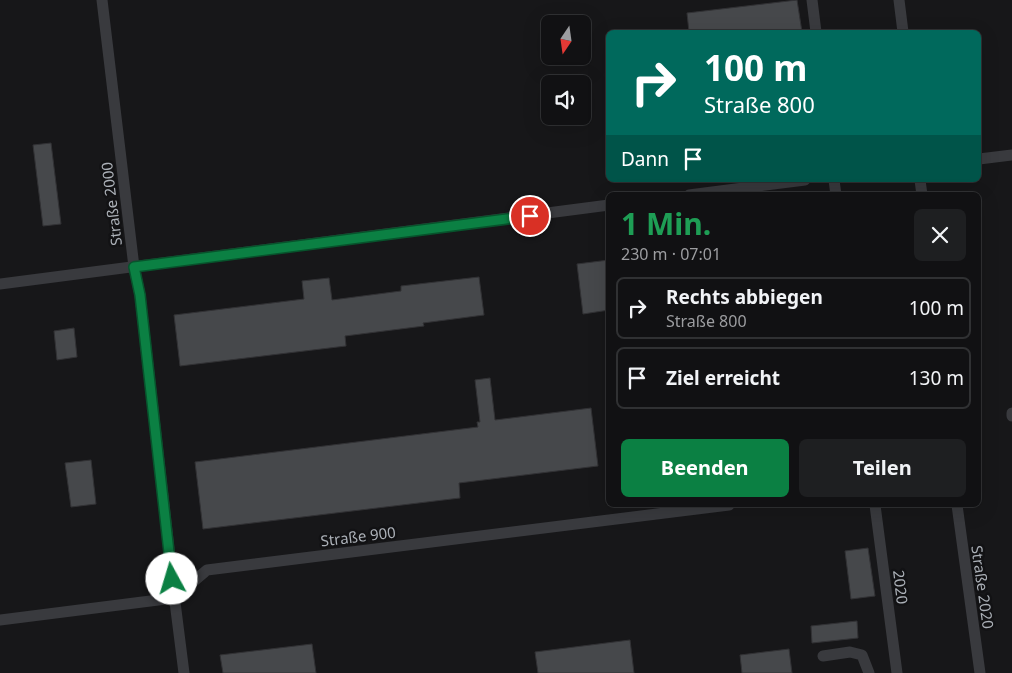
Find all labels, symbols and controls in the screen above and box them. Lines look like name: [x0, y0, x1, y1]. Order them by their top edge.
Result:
north arrow: [541, 15, 591, 65]
map controls: [541, 15, 591, 125]
text: 100 m: [704, 44, 807, 91]
icon: right: [621, 50, 686, 115]
button: sound: [541, 75, 591, 125]
text: Straße 800: [704, 89, 815, 119]
icon: arrive: [679, 145, 707, 173]
text: Dann: [621, 146, 669, 172]
street label: Straße 2000: [96, 161, 126, 247]
pin: [509, 195, 551, 237]
icon: arrive: [516, 202, 544, 230]
text: 1 Min.: [621, 203, 711, 244]
button: close: [914, 209, 966, 261]
text: 230 m · 07:01: [621, 243, 721, 265]
text: Rechts abbiegen: [666, 284, 823, 310]
icon: right: [623, 294, 651, 322]
text: 100 m: [909, 295, 964, 321]
text: Straße 800: [666, 310, 747, 332]
icon: arrive: [623, 364, 651, 392]
text: Ziel erreicht: [666, 365, 780, 391]
text: 130 m: [909, 365, 964, 391]
button: Beenden: [621, 439, 789, 497]
button: Teilen: [799, 439, 966, 497]
street label: Straße 900: [319, 521, 397, 551]
street label: Straße 2020: [967, 544, 999, 630]
position arrow: [145, 552, 197, 604]
street label: 2020: [889, 569, 913, 605]

